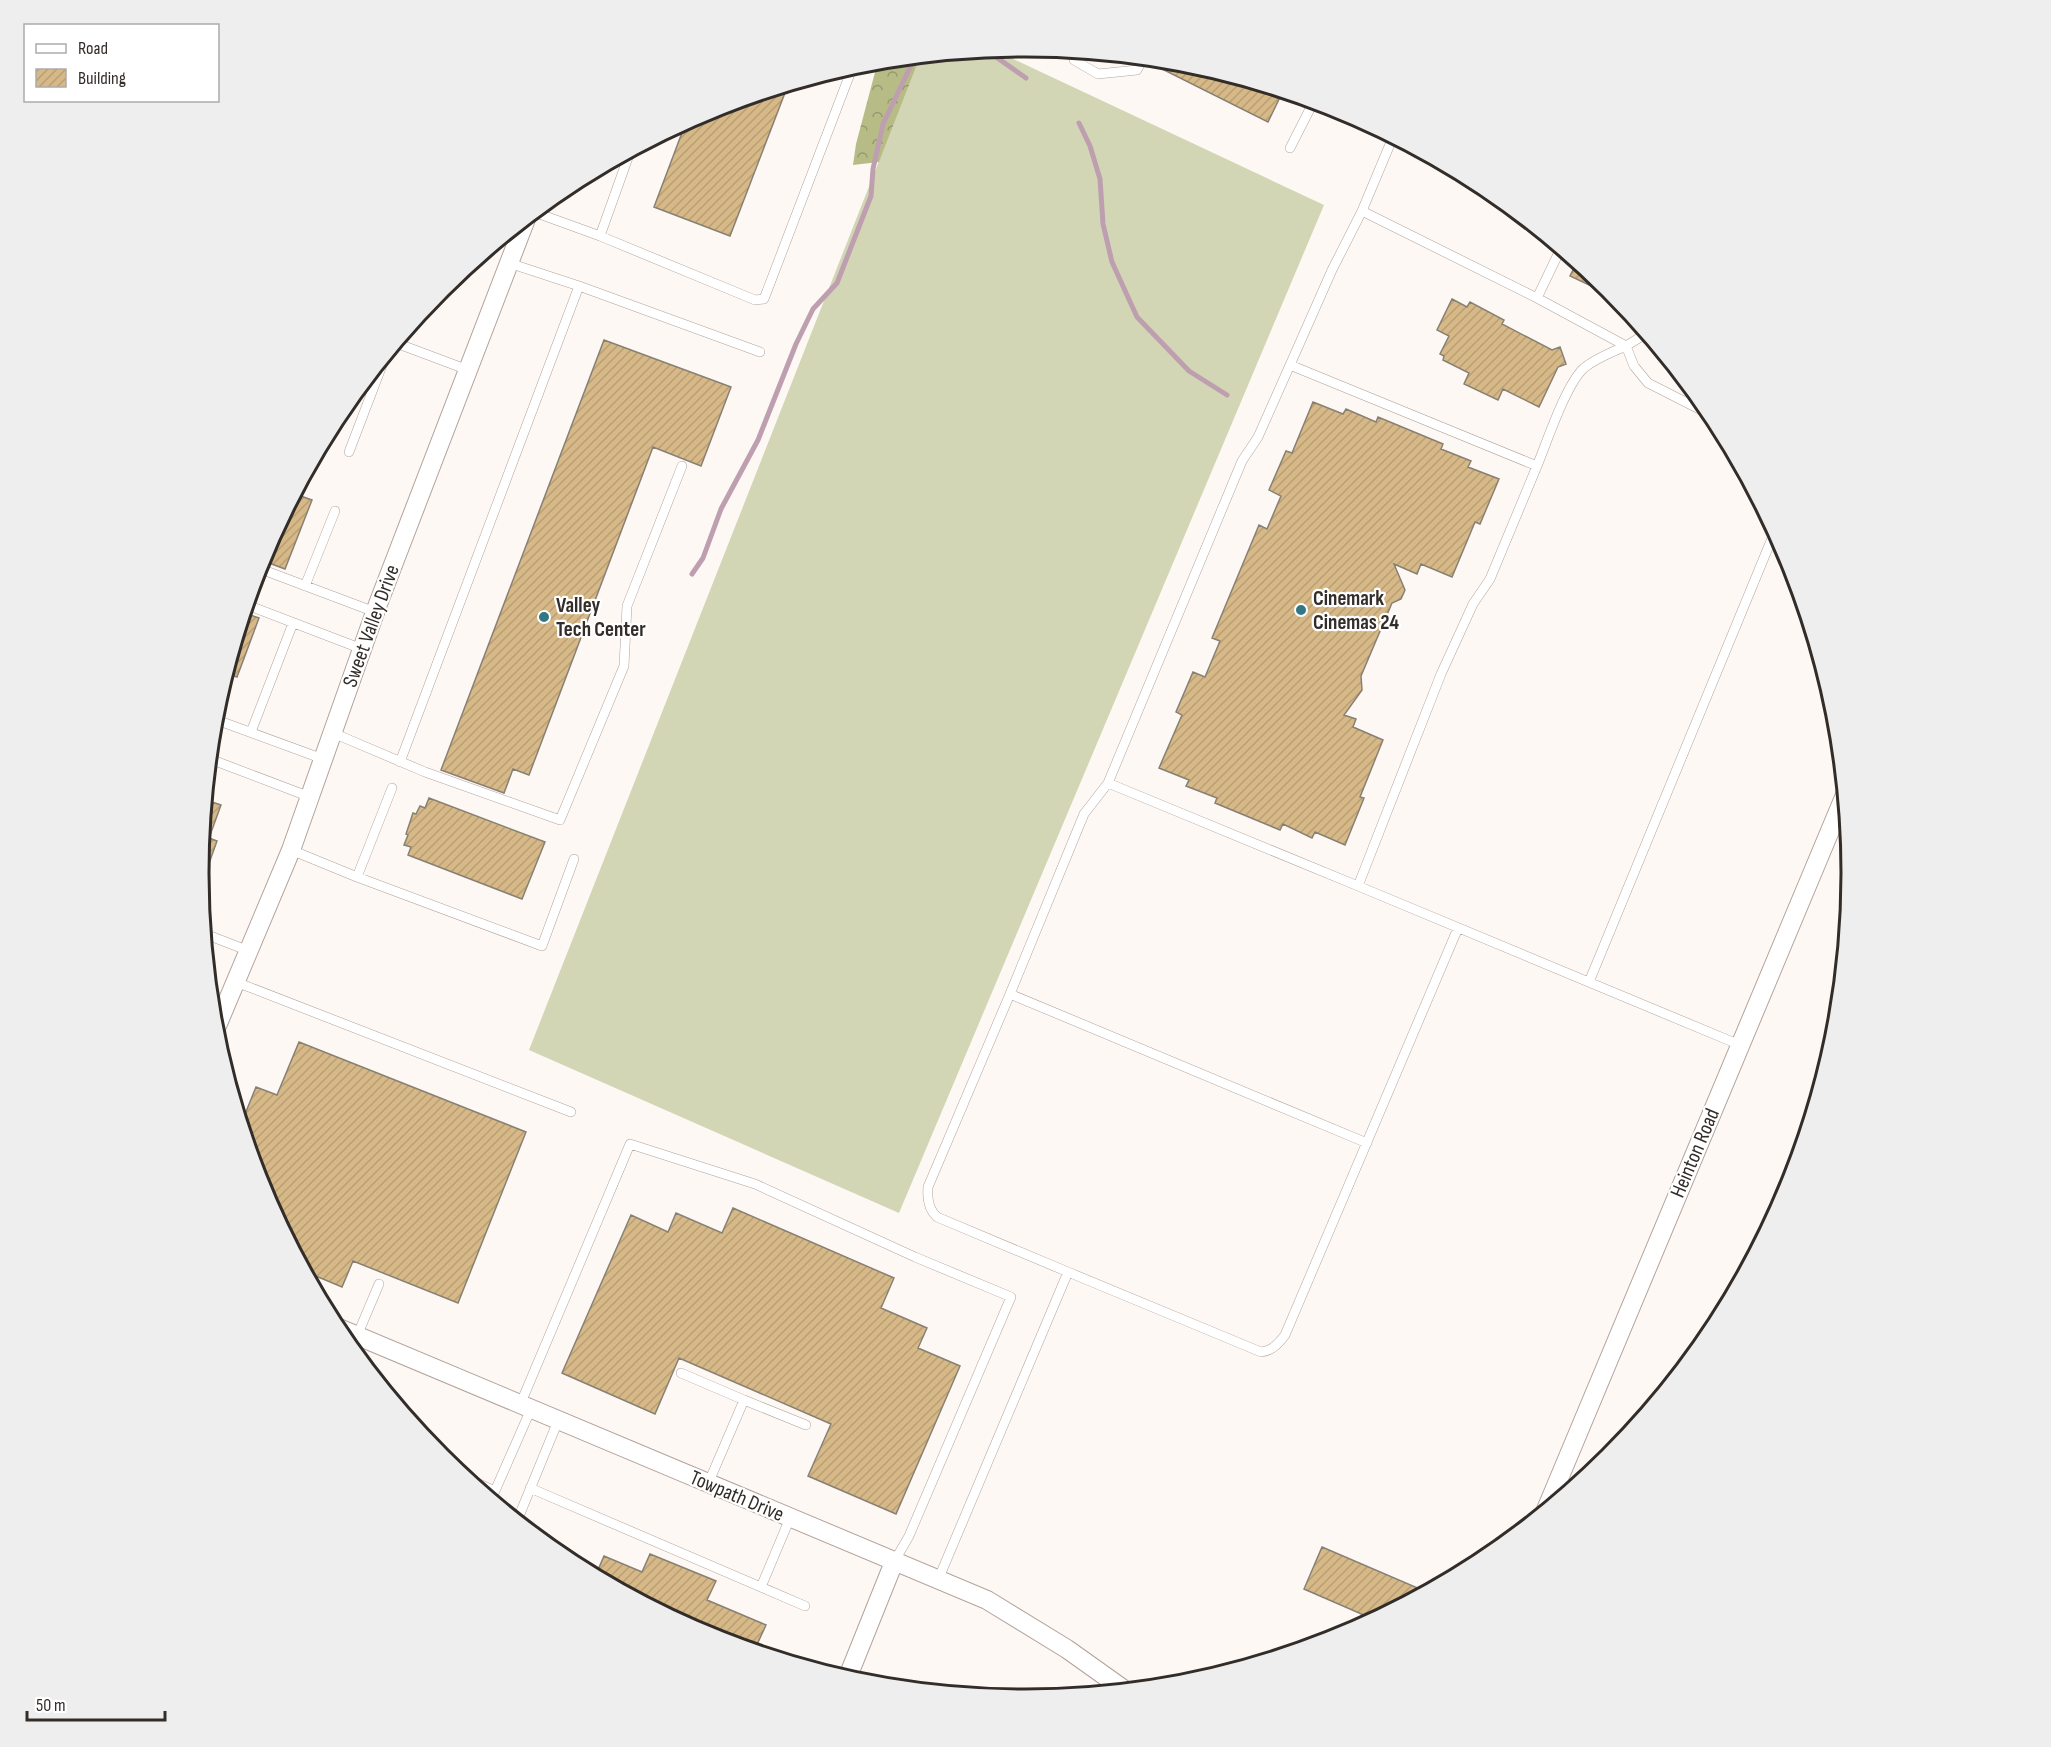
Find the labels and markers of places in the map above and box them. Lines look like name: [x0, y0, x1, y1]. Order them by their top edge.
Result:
place label: Cinemark Cinemas 24: [1313, 586, 1399, 635]
place label: Valley Tech Center: [556, 593, 646, 642]
marker: Cinemark Cinemas 24: [1294, 603, 1308, 617]
marker: Valley Tech Center: [537, 610, 551, 624]

